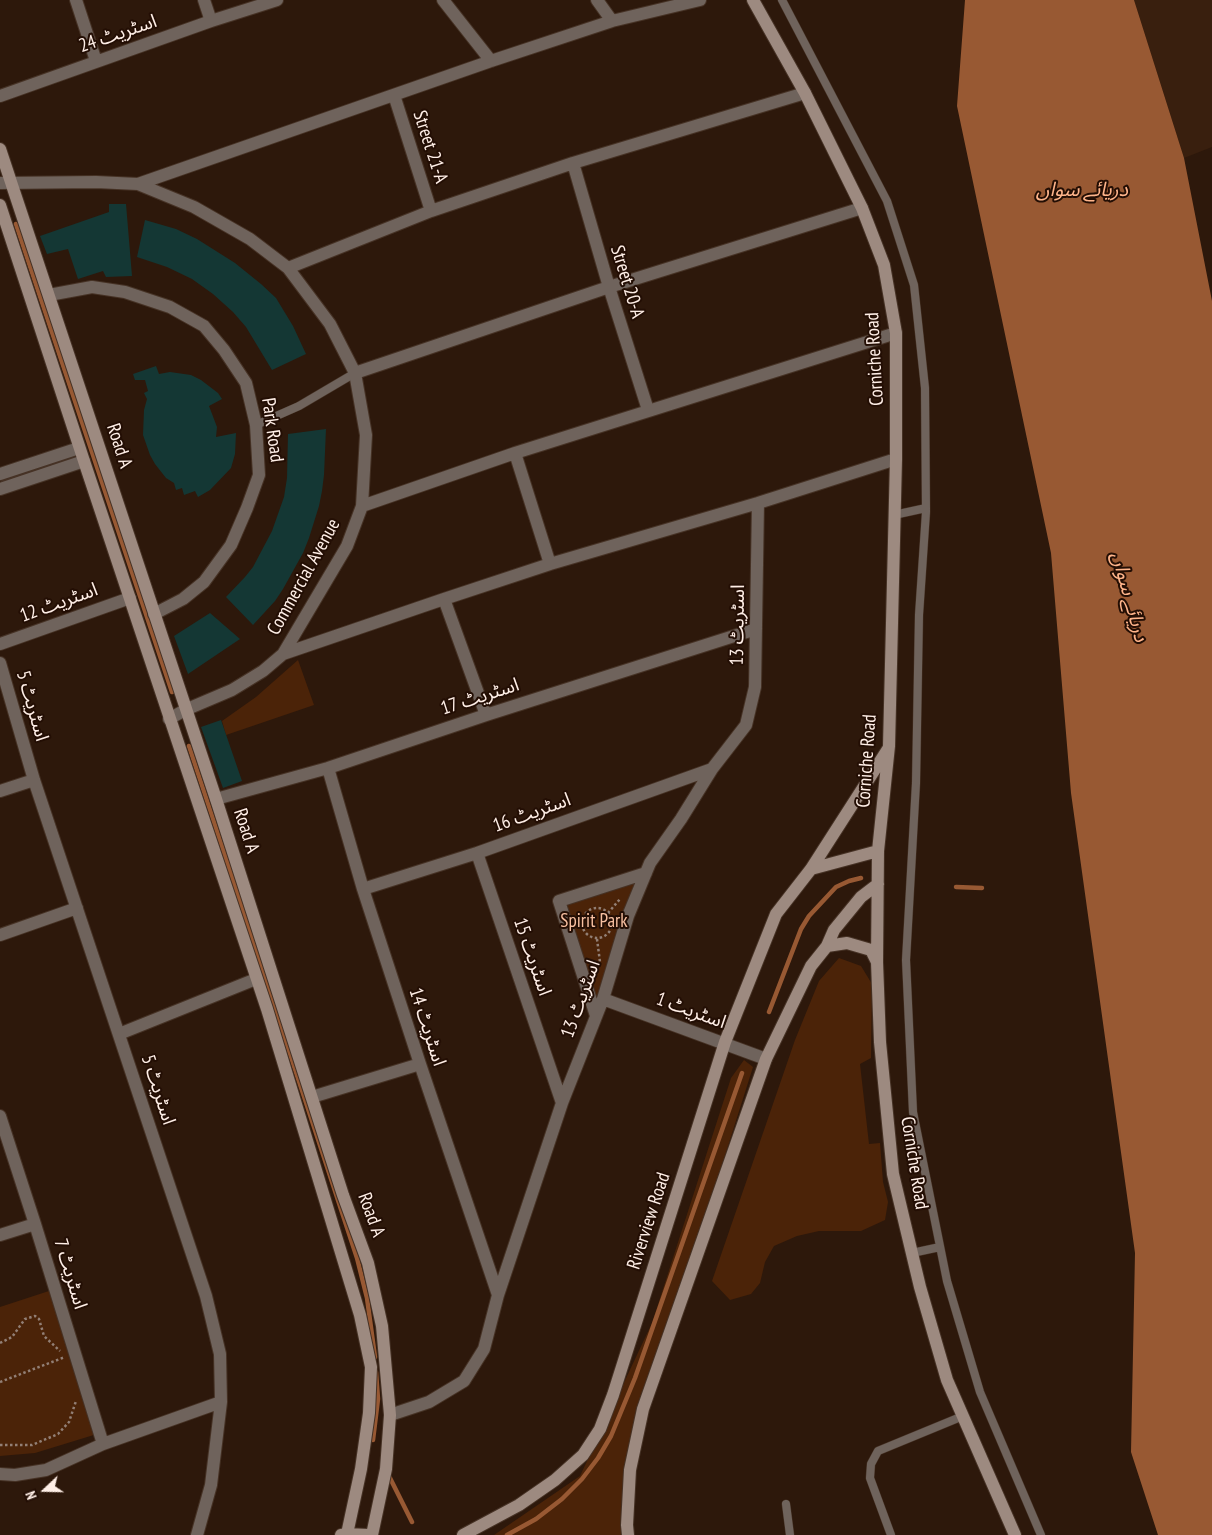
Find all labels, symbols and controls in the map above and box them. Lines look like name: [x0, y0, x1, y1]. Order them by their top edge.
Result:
street label: اسٹریٹ 24: [76, 10, 160, 58]
street label: Street 21-A: [408, 108, 452, 186]
water label: دریائے سواں: [1036, 178, 1128, 202]
street label: Street 20-A: [605, 243, 649, 321]
street label: Corniche Road: [861, 312, 889, 406]
street label: Park Road: [256, 396, 288, 464]
street label: Road A: [101, 421, 137, 471]
street label: Commercial Avenue: [263, 515, 345, 639]
water label: دریائے سواں: [1105, 549, 1153, 645]
street label: اسٹریٹ 12: [17, 578, 101, 628]
street label: اسٹریٹ 13: [726, 584, 750, 666]
street label: اسٹریٹ 5: [11, 668, 53, 744]
street label: اسٹریٹ 17: [438, 674, 522, 720]
street label: Corniche Road: [852, 714, 882, 808]
street label: اسٹریٹ 16: [490, 788, 574, 838]
street label: Road A: [228, 806, 264, 856]
park label: Spirit Park: [560, 911, 628, 933]
street label: اسٹریٹ 15: [508, 915, 556, 999]
street label: اسٹریٹ 13: [556, 957, 606, 1041]
street label: اسٹریٹ 14: [404, 985, 450, 1069]
street label: اسٹریٹ 1: [653, 988, 729, 1034]
street label: اسٹریٹ 5: [136, 1052, 180, 1128]
street label: Corniche Road: [895, 1115, 933, 1211]
street label: Riverview Road: [623, 1170, 675, 1272]
street label: Road A: [353, 1190, 389, 1240]
street label: اسٹریٹ 7: [49, 1236, 91, 1312]
north arrow: [20, 1465, 70, 1515]
text: N: [21, 1489, 41, 1502]

